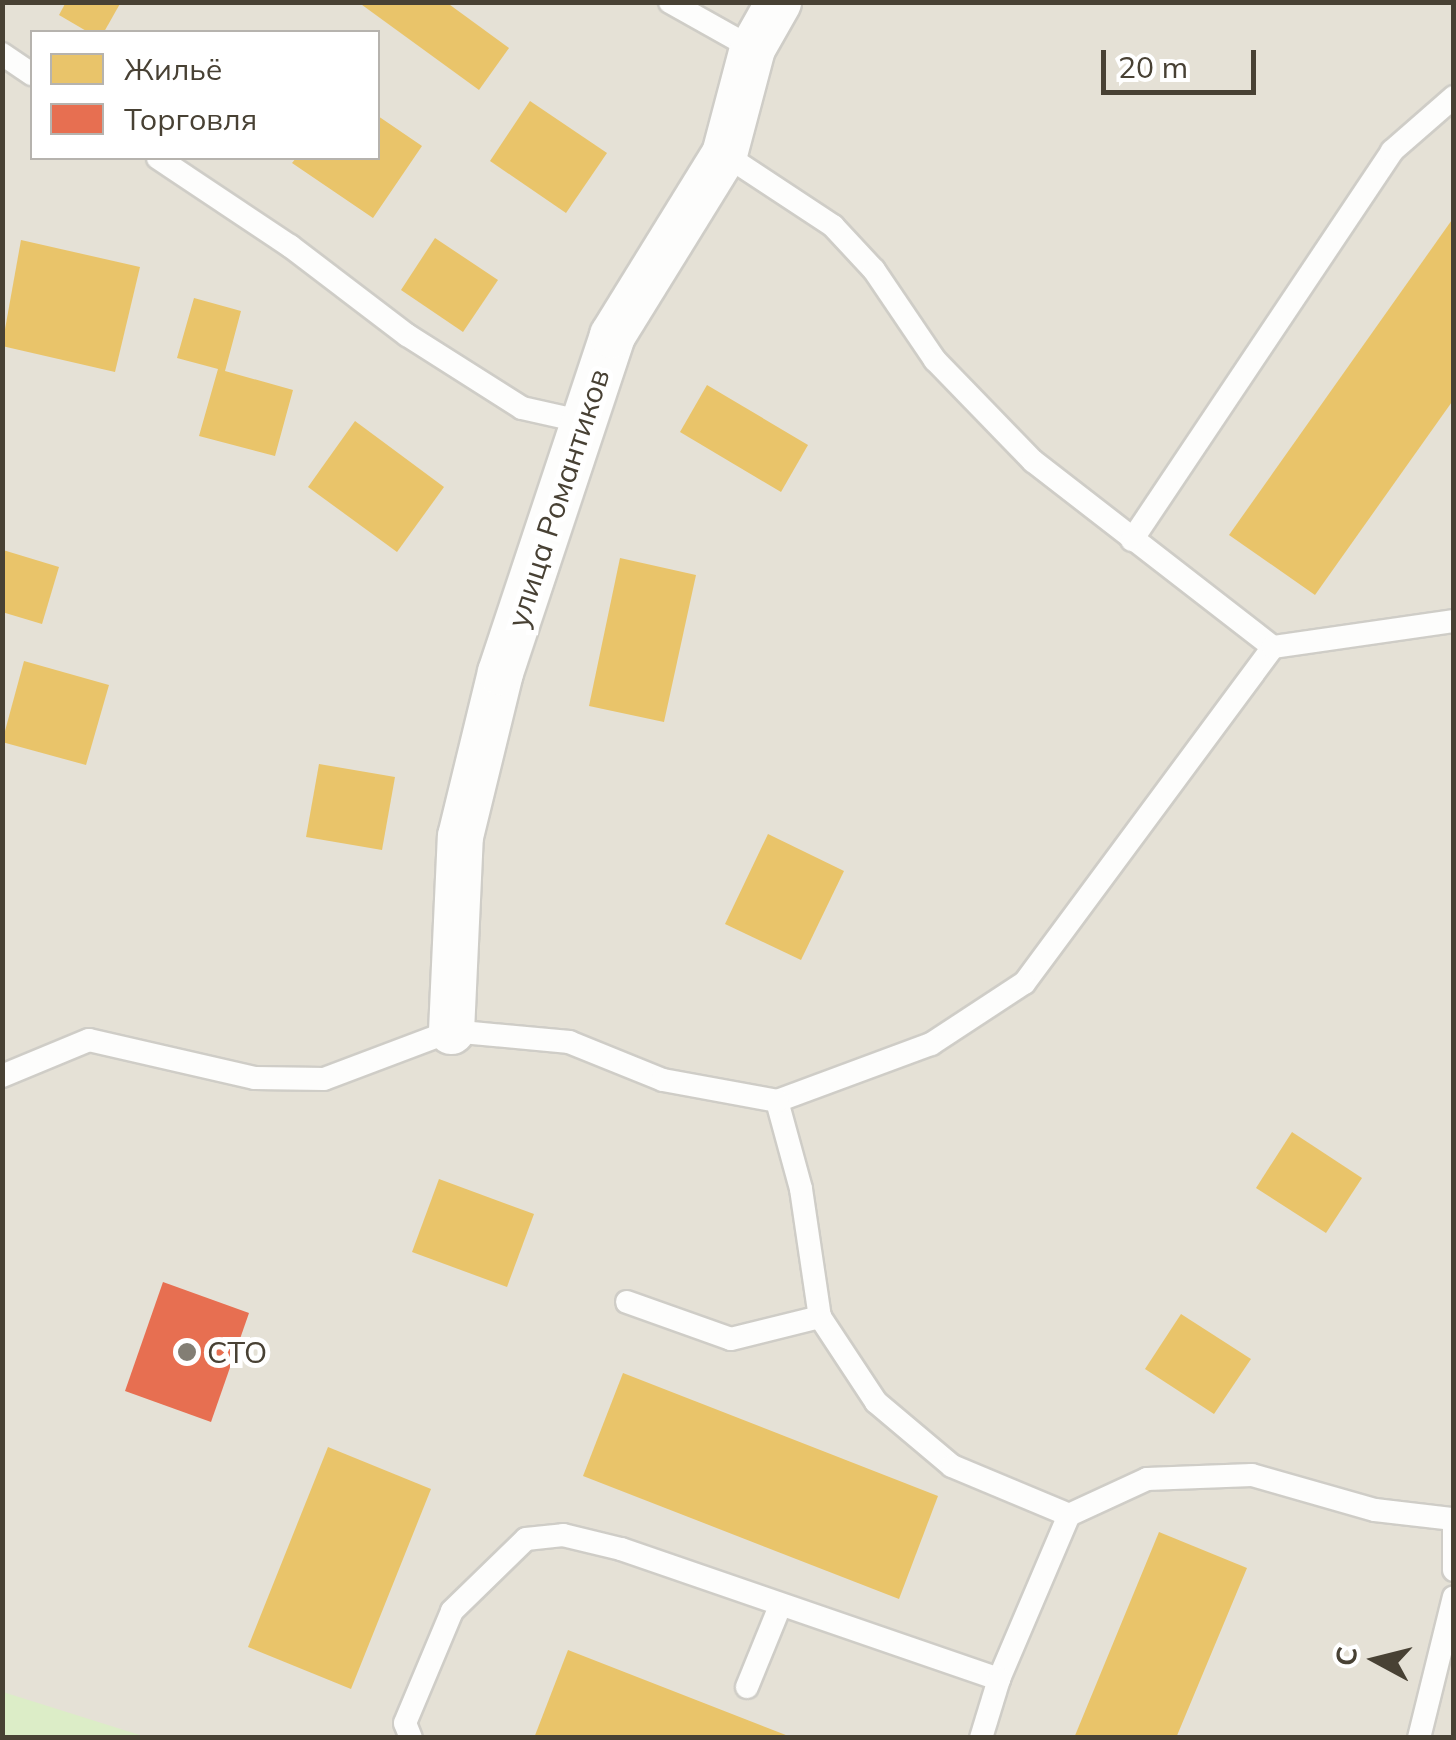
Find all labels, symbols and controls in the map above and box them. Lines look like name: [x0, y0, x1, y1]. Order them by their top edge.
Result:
legend: [30, 30, 380, 160]
scale bar: [1106, 30, 1261, 92]
text: 20 m: [1118, 48, 1188, 86]
text: Жильё: [124, 50, 222, 88]
text: Торговля: [124, 100, 257, 138]
street label: улица Романтиков: [499, 364, 617, 632]
place label: СТО: [207, 1334, 267, 1370]
marker: СТО: [176, 1341, 198, 1363]
north arrow: [1326, 1610, 1426, 1710]
text: С: [1327, 1645, 1364, 1668]

